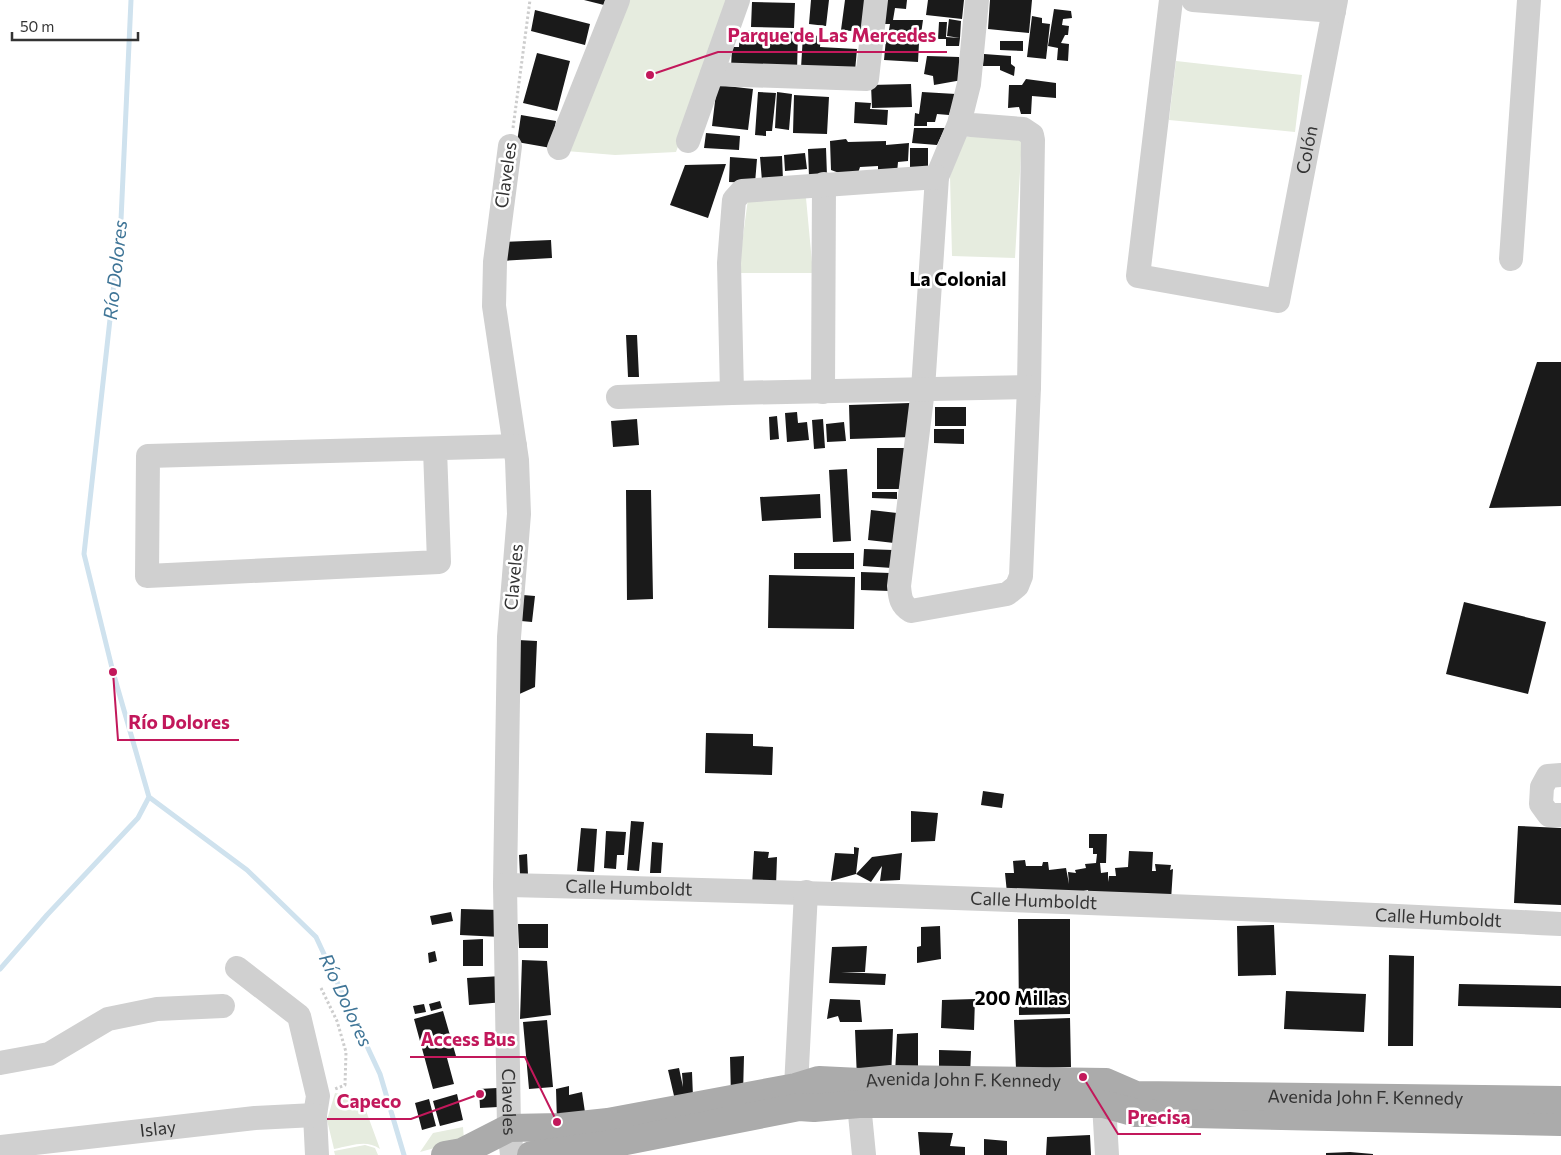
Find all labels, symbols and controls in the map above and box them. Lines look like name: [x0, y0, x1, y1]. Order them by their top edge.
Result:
scale bar: [12, 10, 139, 42]
text: 50 m: [20, 17, 54, 35]
callout: Parque de Las Mercedes: [718, 18, 947, 52]
text: Parque de Las Mercedes: [728, 23, 937, 46]
street label: Colón: [1291, 124, 1322, 176]
street label: Claveles: [489, 140, 521, 209]
water label: Río Dolores: [98, 219, 131, 321]
district label: La Colonial: [909, 267, 1007, 290]
street label: Claveles: [499, 543, 527, 611]
callout: Río Dolores: [118, 706, 239, 740]
text: Río Dolores: [128, 710, 230, 733]
street label: Calle Humboldt: [565, 874, 693, 900]
street label: Calle Humboldt: [970, 886, 1098, 913]
street label: Calle Humboldt: [1375, 903, 1502, 931]
water label: Río Dolores: [315, 950, 378, 1050]
district label: 200 Millas: [975, 986, 1067, 1009]
callout: Access Bus: [410, 1023, 525, 1057]
text: Access Bus: [420, 1027, 516, 1050]
street label: Avenida John F. Kennedy: [864, 1067, 1061, 1091]
street label: Claveles: [498, 1068, 522, 1136]
callout: Capeco: [327, 1085, 411, 1119]
street label: Avenida John F. Kennedy: [1267, 1085, 1464, 1109]
text: Capeco: [337, 1089, 401, 1112]
callout: Precisa: [1118, 1100, 1201, 1134]
text: Precisa: [1127, 1105, 1191, 1128]
street label: Islay: [139, 1115, 177, 1141]

